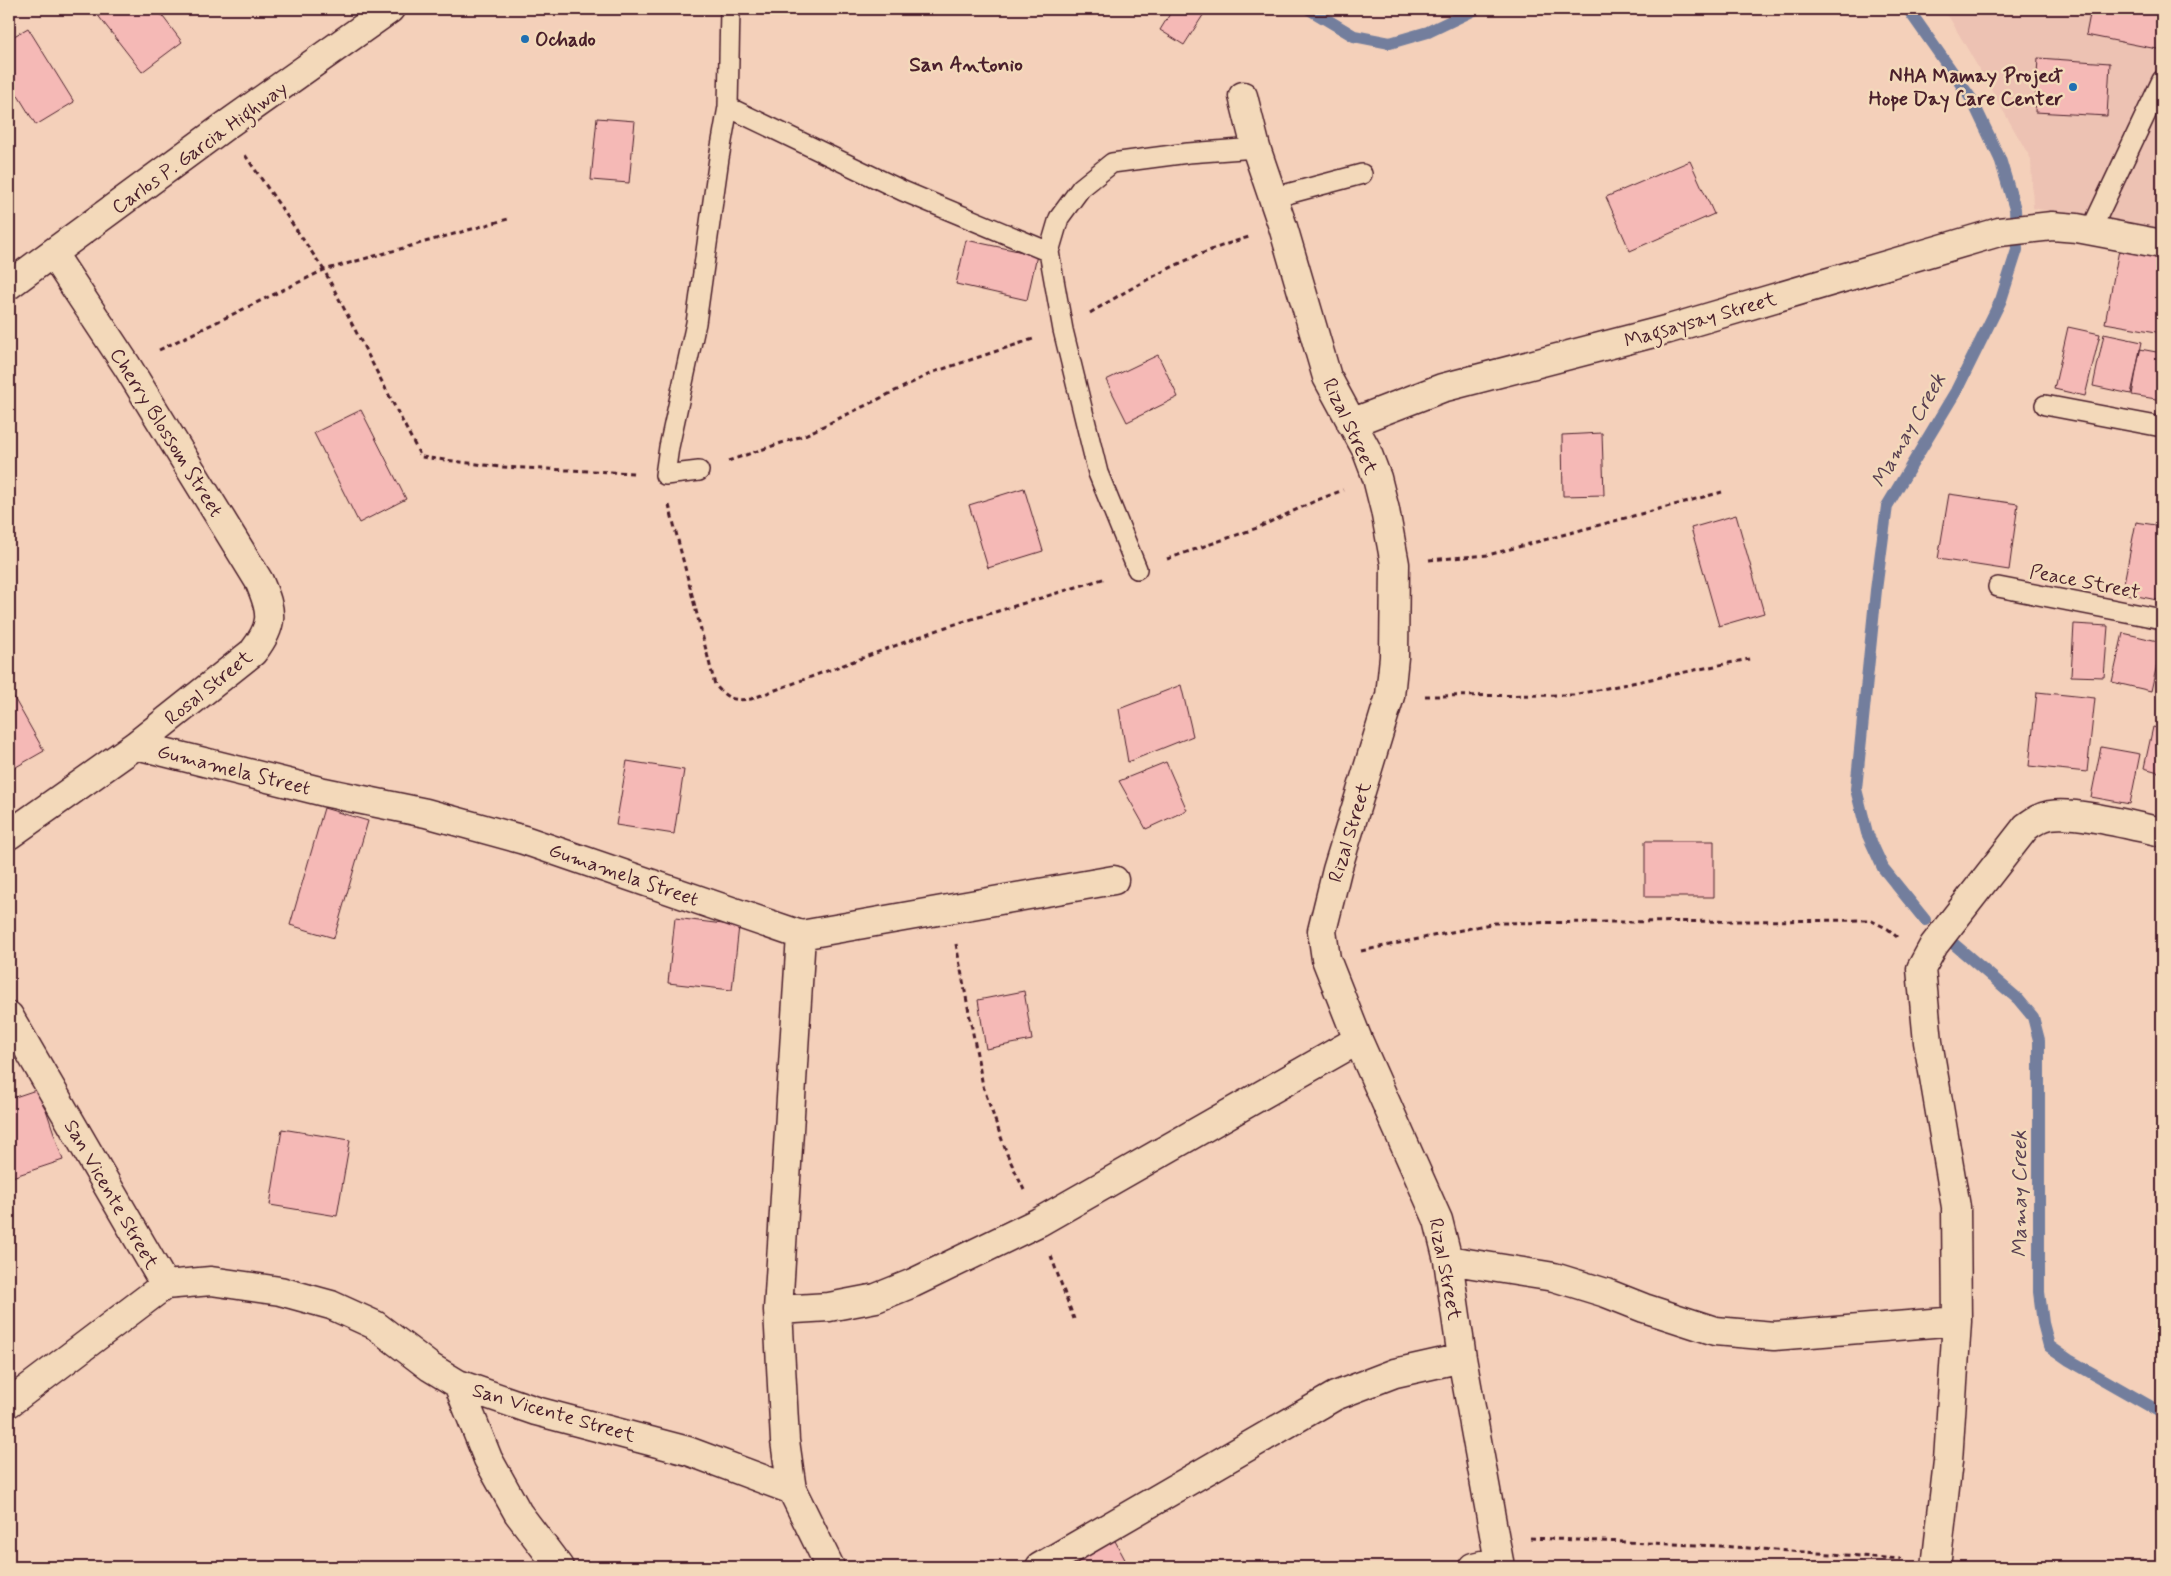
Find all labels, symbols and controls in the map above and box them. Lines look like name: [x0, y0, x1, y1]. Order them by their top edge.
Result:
place label: Ochado: [535, 27, 596, 54]
marker: Ochado: [519, 33, 531, 45]
district label: San Antonio: [909, 51, 1023, 79]
place label: NHA Mamay Project Hope Day Care Center: [1869, 63, 2064, 113]
street label: Carlos P. Garcia Highway: [107, 75, 294, 223]
marker: NHA Mamay Project Hope Day Care Center: [2067, 81, 2079, 93]
street label: Magsaysay Street: [1621, 286, 1780, 357]
street label: Cherry Blossom Street: [103, 343, 229, 523]
water label: Mamay Creek: [1865, 368, 1953, 493]
street label: Rizal Street: [1316, 374, 1384, 479]
street label: Peace Street: [2027, 559, 2142, 606]
street label: Rosal Street: [159, 644, 259, 732]
street label: Gumamela Street: [154, 738, 313, 803]
street label: Rizal Street: [1322, 779, 1379, 886]
street label: Gumamela Street: [545, 837, 702, 914]
street label: San Vicente Street: [57, 1115, 165, 1275]
water label: Mamay Creek: [2006, 1130, 2034, 1258]
street label: Rizal Street: [1421, 1216, 1468, 1323]
street label: San Vicente Street: [469, 1377, 638, 1450]

